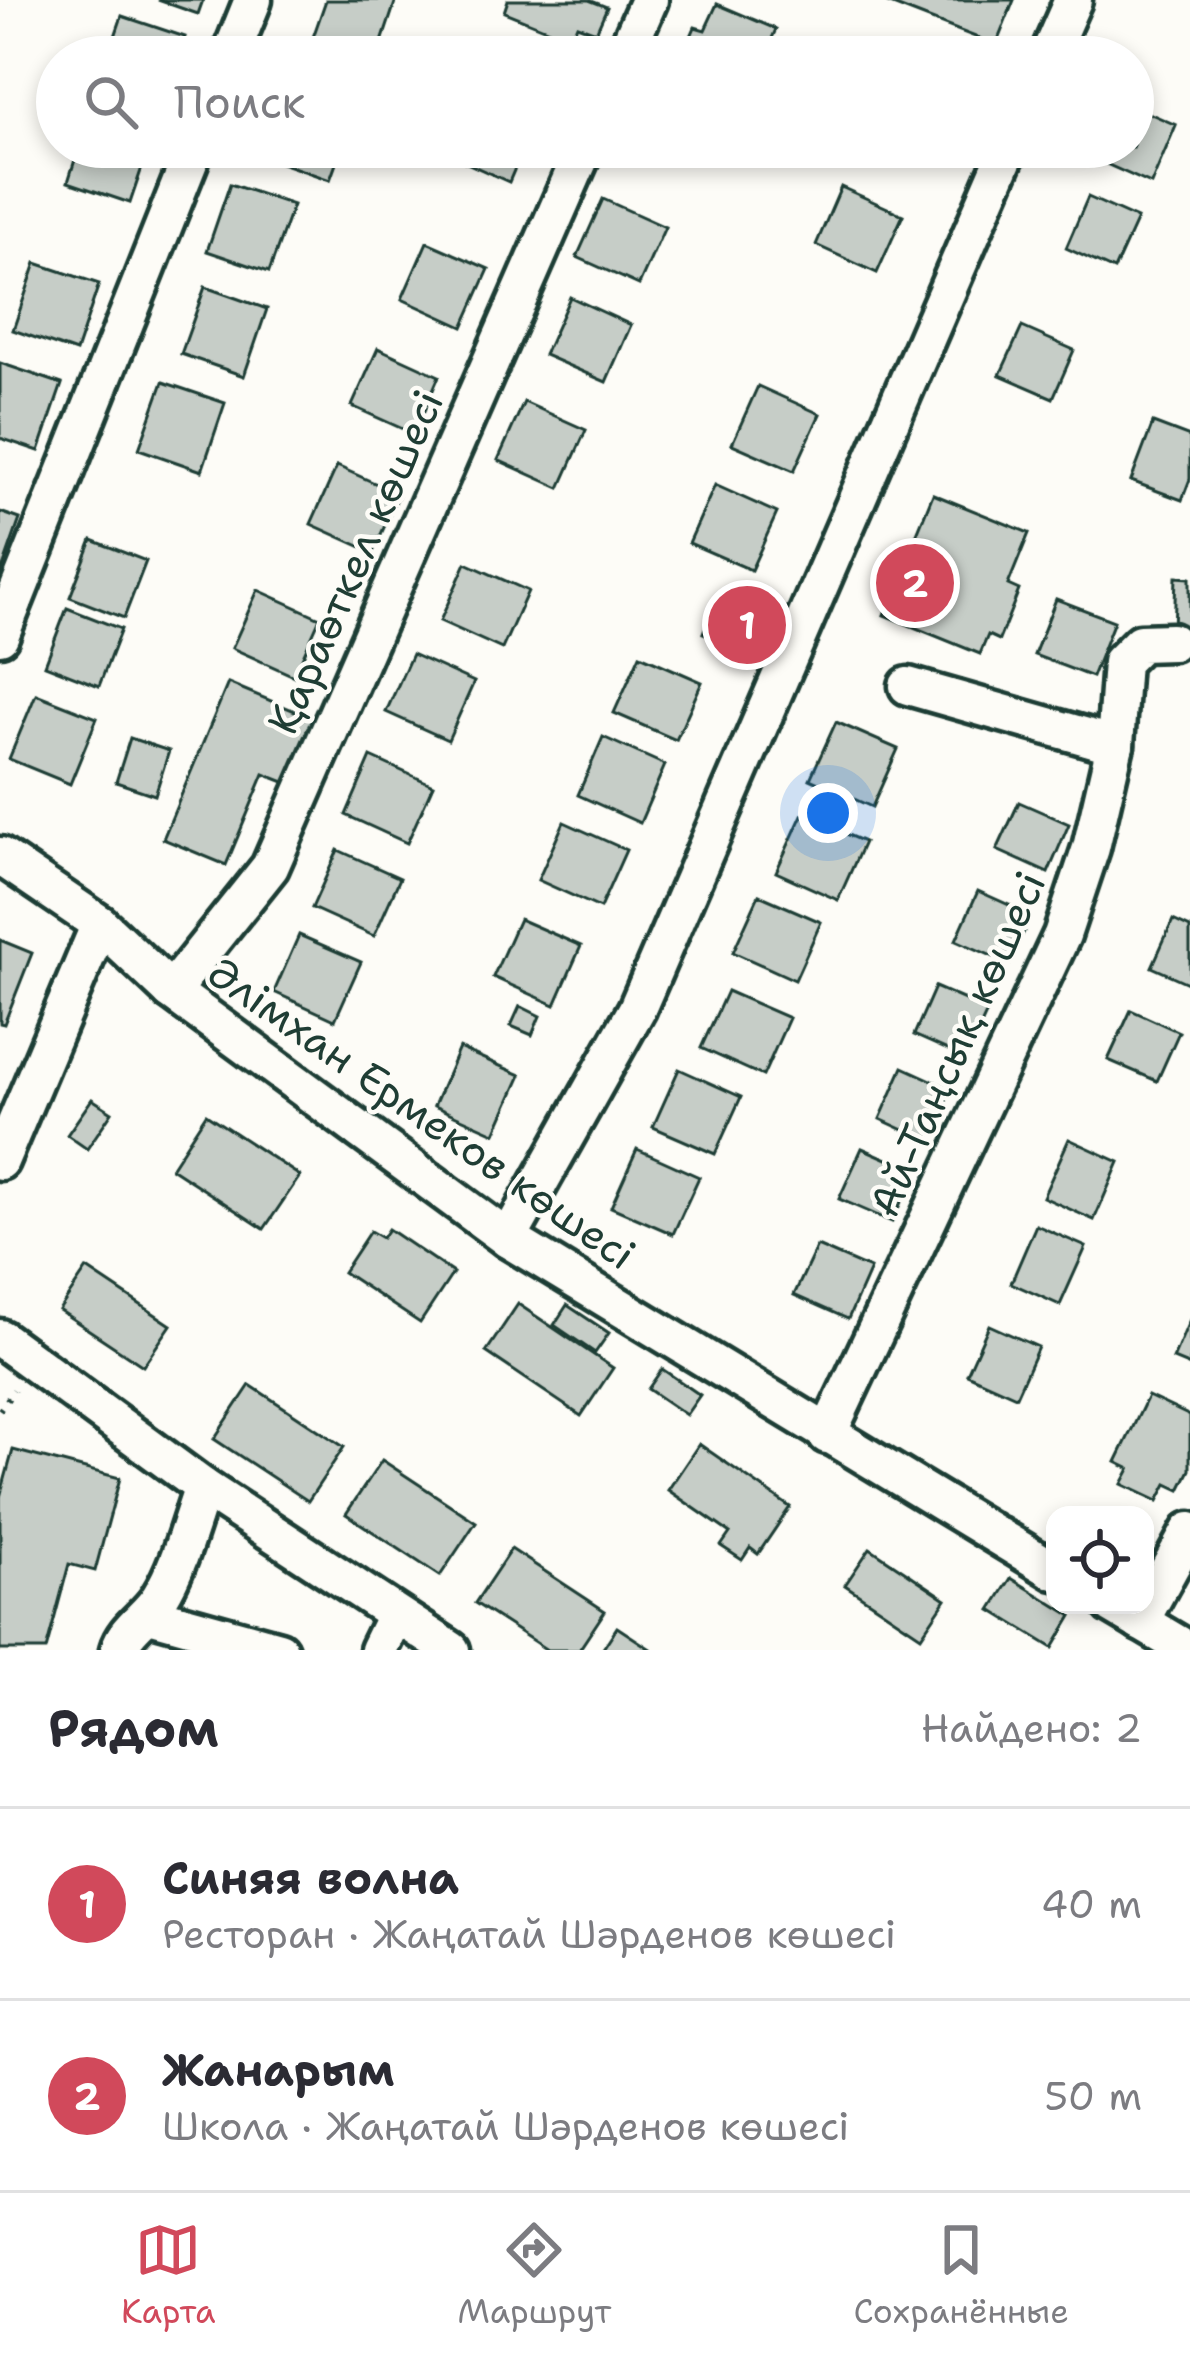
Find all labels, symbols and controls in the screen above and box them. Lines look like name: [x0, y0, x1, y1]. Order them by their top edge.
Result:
search box: [36, 36, 1154, 168]
icon: search: [78, 69, 144, 135]
text: Поиск: [174, 72, 305, 132]
street label: Қараөткел көшесі: [254, 381, 456, 743]
pin: 2: [876, 538, 954, 628]
pin: 1: [708, 580, 786, 670]
your location: [798, 783, 858, 843]
street label: Ай-Таңсық көшесі: [856, 863, 1058, 1225]
street label: Әлімхан Ермеков көшесі: [197, 944, 647, 1282]
map controls: [1046, 1506, 1154, 1614]
button: locate: [1046, 1506, 1154, 1614]
text: Рядом: [48, 1694, 219, 1762]
text: Найдено: 2: [921, 1702, 1142, 1754]
text: Синяя волна: [162, 1848, 459, 1908]
text: 1: [78, 1878, 96, 1930]
text: 40 m: [1041, 1878, 1142, 1930]
text: Ресторан · Жаңатай Шәрденов көшесі: [162, 1908, 896, 1960]
text: Жанарым: [162, 2040, 394, 2100]
text: 2: [73, 2070, 101, 2122]
text: 50 m: [1044, 2070, 1142, 2122]
text: Школа · Жаңатай Шәрденов көшесі: [162, 2100, 849, 2152]
tab: Карта: [121, 2217, 215, 2334]
tab: Маршрут: [457, 2217, 611, 2334]
tab: Сохранённые: [853, 2217, 1069, 2334]

